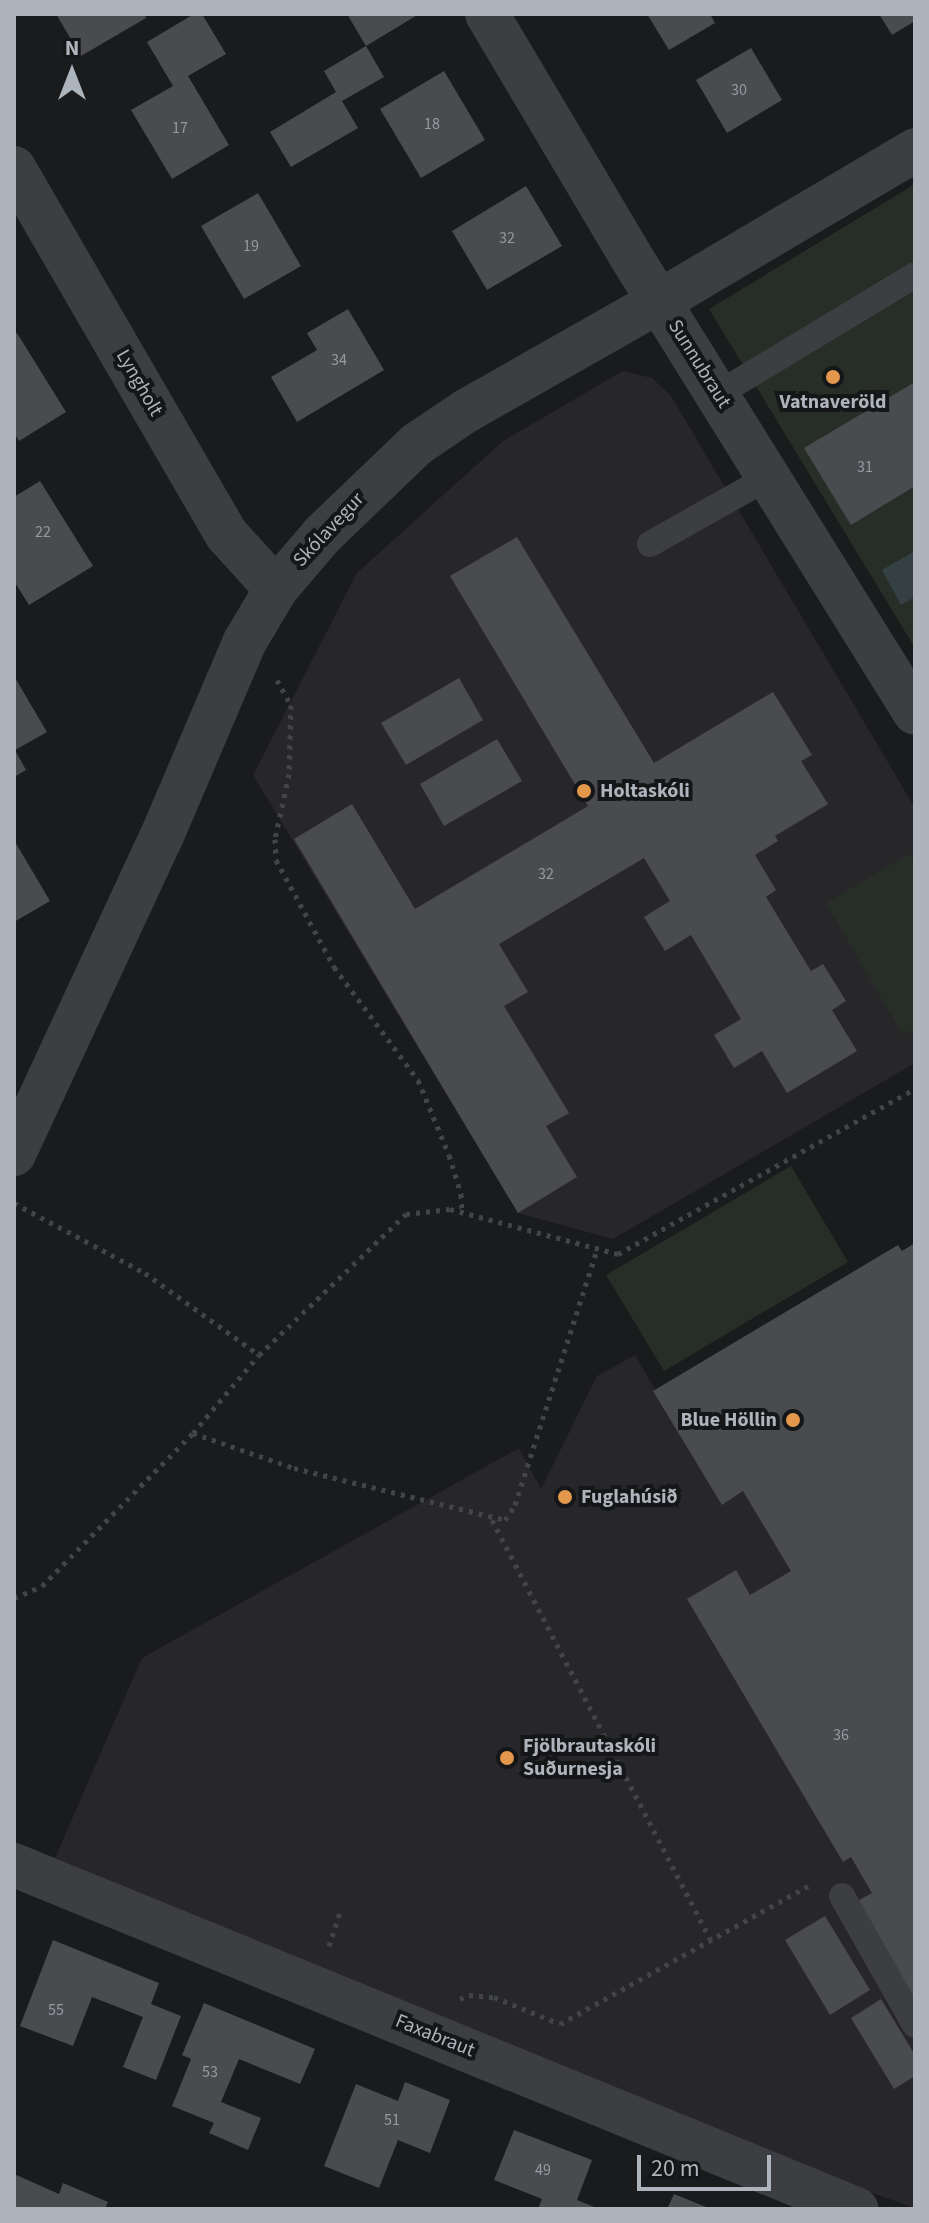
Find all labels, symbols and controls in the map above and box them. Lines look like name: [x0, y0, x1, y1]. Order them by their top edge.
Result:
north arrow: [32, 32, 112, 112]
text: N: [65, 32, 79, 64]
house number: 30: [731, 80, 747, 100]
house number: 18: [424, 114, 440, 134]
house number: 17: [172, 118, 188, 138]
house number: 32: [499, 228, 515, 248]
house number: 19: [243, 236, 259, 256]
street label: Sunnubraut: [662, 315, 736, 413]
street label: Lyngholt: [110, 345, 168, 421]
house number: 34: [331, 350, 347, 370]
marker: Vatnaveröld: [824, 368, 842, 386]
place label: Vatnaveröld: [780, 390, 886, 414]
house number: 31: [857, 457, 873, 477]
street label: Skólavegur: [288, 488, 370, 572]
house number: 22: [35, 522, 51, 542]
place label: Holtaskóli: [600, 779, 690, 803]
marker: Holtaskóli: [575, 782, 593, 800]
house number: 32: [538, 864, 554, 884]
place label: Blue Höllin: [680, 1408, 777, 1432]
marker: Blue Höllin: [784, 1411, 802, 1429]
place label: Fuglahúsið: [581, 1485, 678, 1509]
marker: Fuglahúsið: [556, 1488, 574, 1506]
house number: 36: [833, 1725, 849, 1745]
place label: Fjölbrautaskóli Suðurnesja: [523, 1734, 656, 1781]
marker: Fjölbrautaskóli Suðurnesja: [498, 1749, 516, 1767]
house number: 55: [48, 2000, 64, 2020]
street label: Faxabraut: [392, 2009, 478, 2063]
house number: 53: [202, 2062, 218, 2082]
house number: 51: [384, 2110, 400, 2130]
scale bar: [641, 2139, 775, 2189]
text: 20 m: [651, 2151, 700, 2186]
house number: 49: [535, 2160, 551, 2180]

